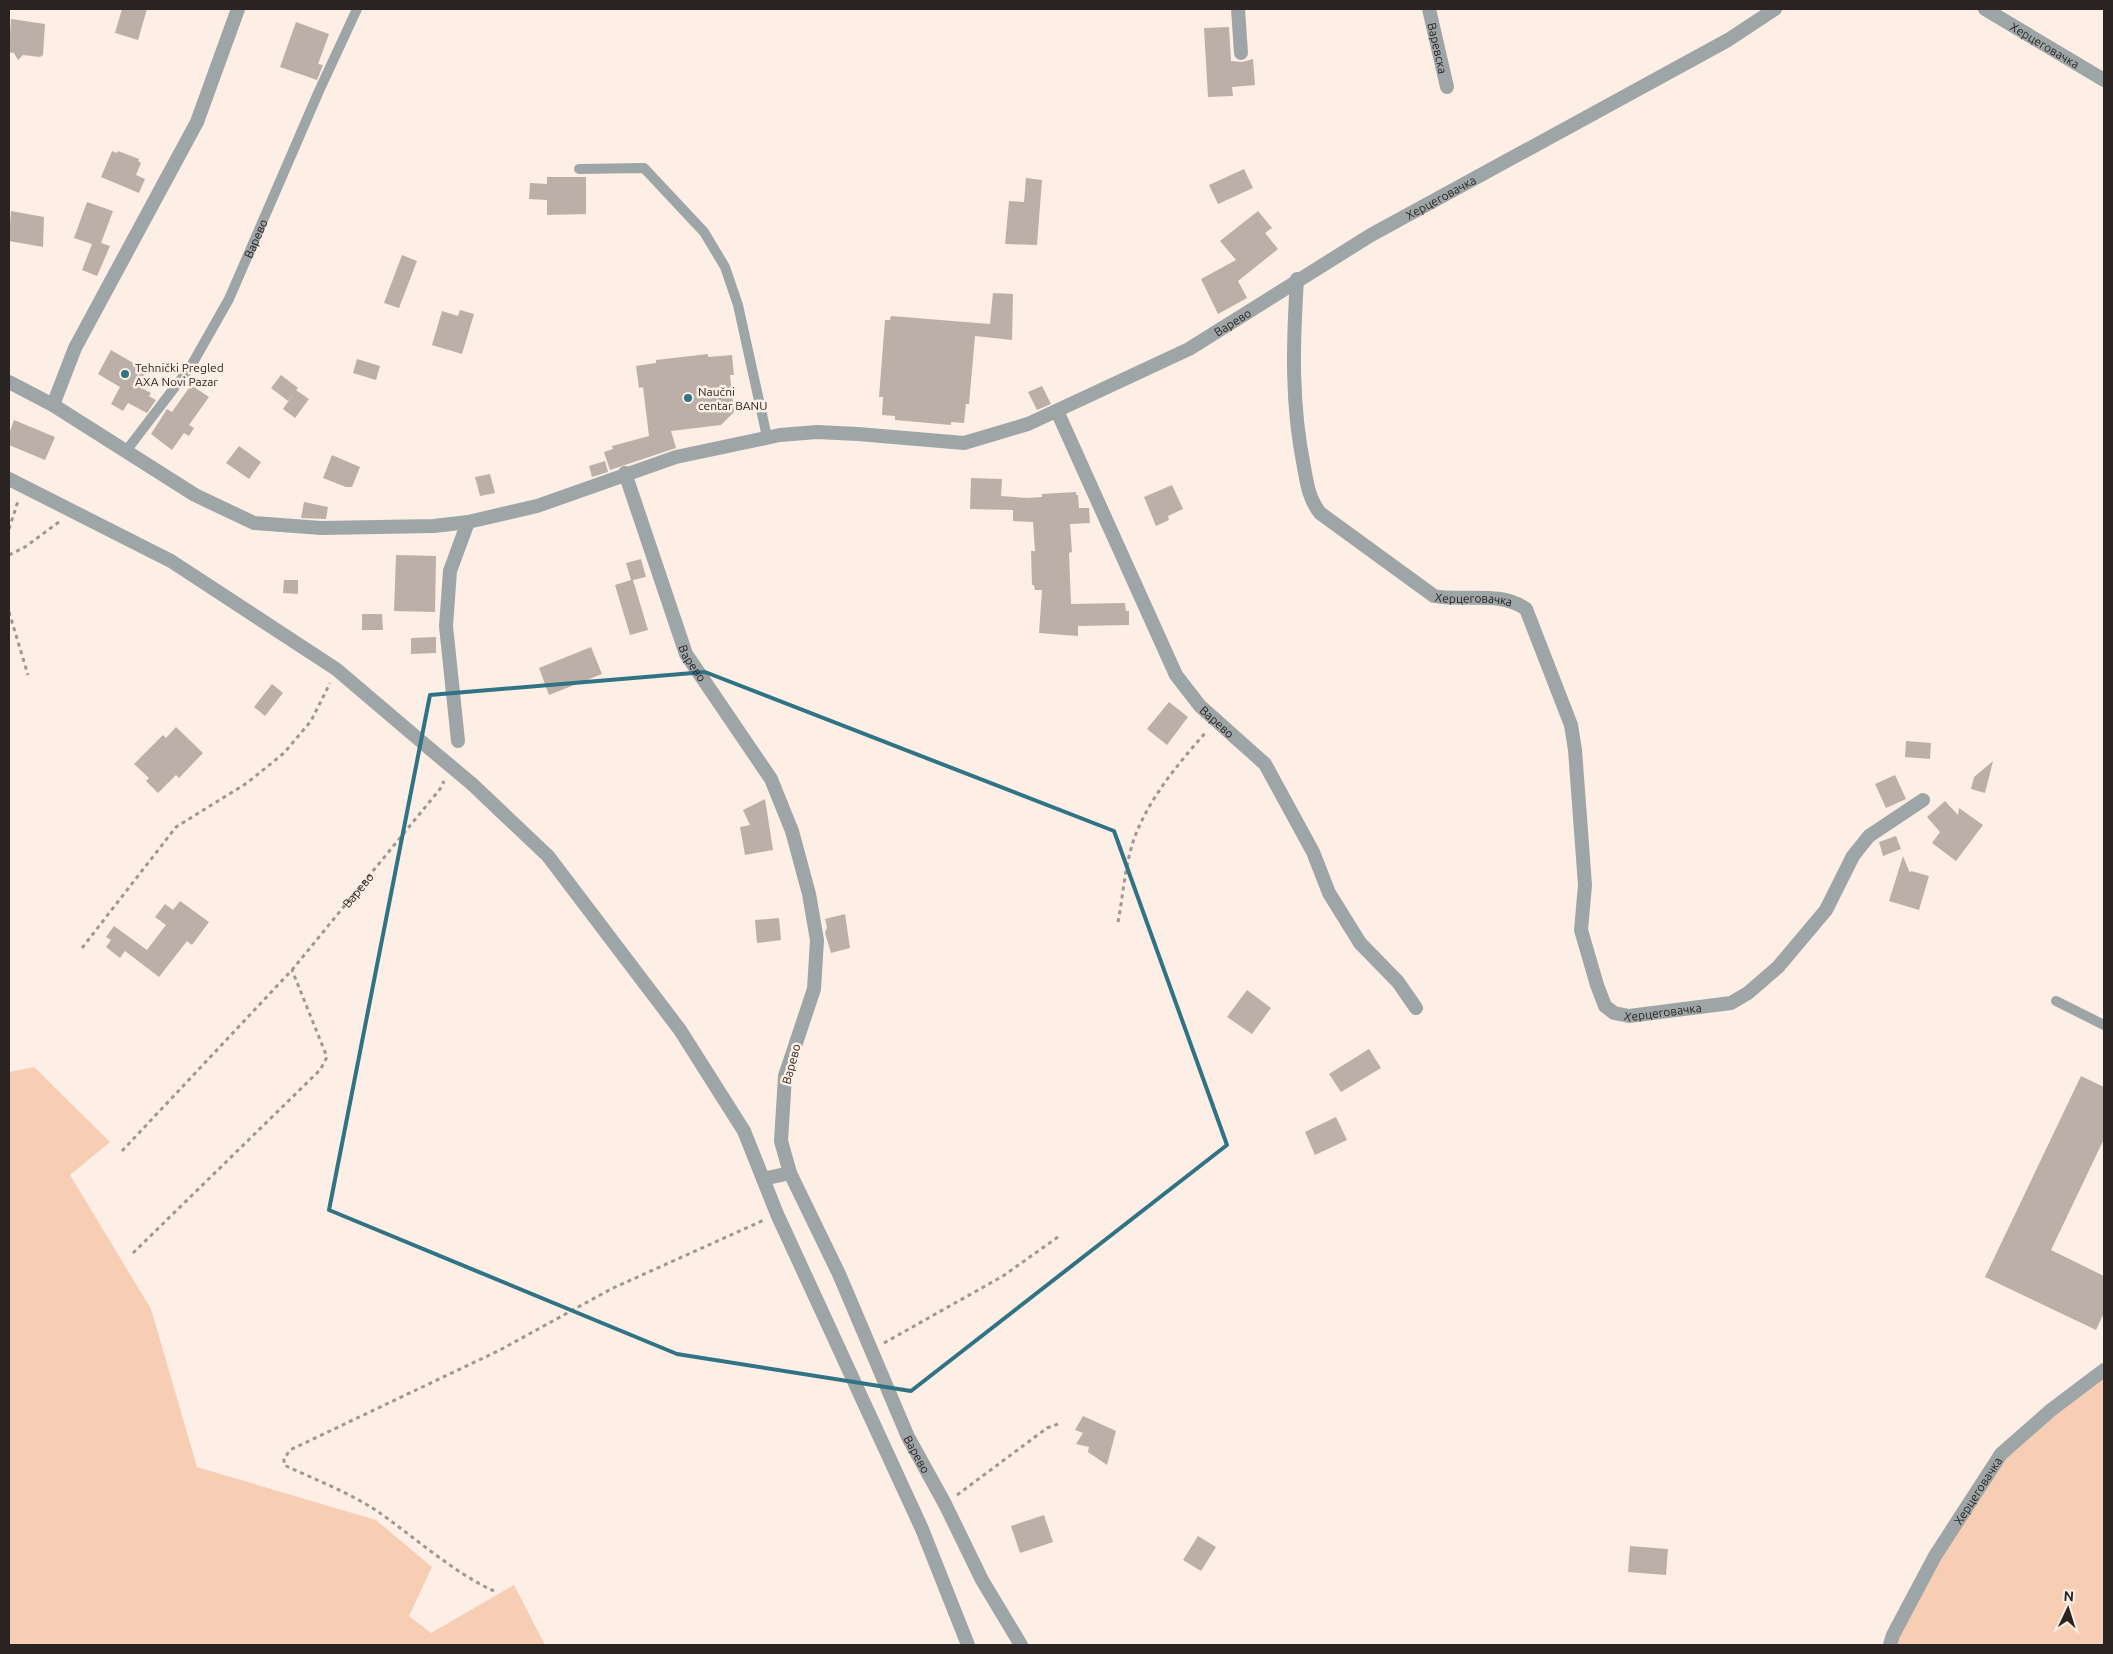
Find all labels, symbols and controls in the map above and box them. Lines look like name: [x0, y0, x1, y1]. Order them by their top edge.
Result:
street label: Херцеговачка: [2008, 19, 2082, 70]
street label: Варевска: [1426, 21, 1450, 75]
street label: Херцеговачка: [1403, 173, 1478, 221]
street label: Варево: [241, 217, 269, 260]
street label: Варево: [1211, 305, 1253, 338]
place label: Tehnički Pregled AXA Novi Pazar: [135, 361, 224, 388]
marker: Tehnički Pregled AXA Novi Pazar: [119, 368, 131, 380]
place label: Naučni centar BANU: [698, 385, 767, 412]
marker: Naučni centar BANU: [682, 392, 694, 404]
street label: Херцеговачка: [1434, 590, 1514, 608]
street label: Варево: [677, 643, 709, 684]
street label: Варево: [1198, 703, 1237, 740]
street label: Варево: [340, 870, 376, 910]
street label: Херцеговачка: [1623, 1000, 1702, 1023]
street label: Варево: [779, 1042, 803, 1086]
street label: Варево: [902, 1433, 933, 1475]
street label: Херцеговачка: [1951, 1454, 2004, 1527]
north arrow: [2043, 1584, 2093, 1634]
text: N: [2063, 1588, 2075, 1604]

